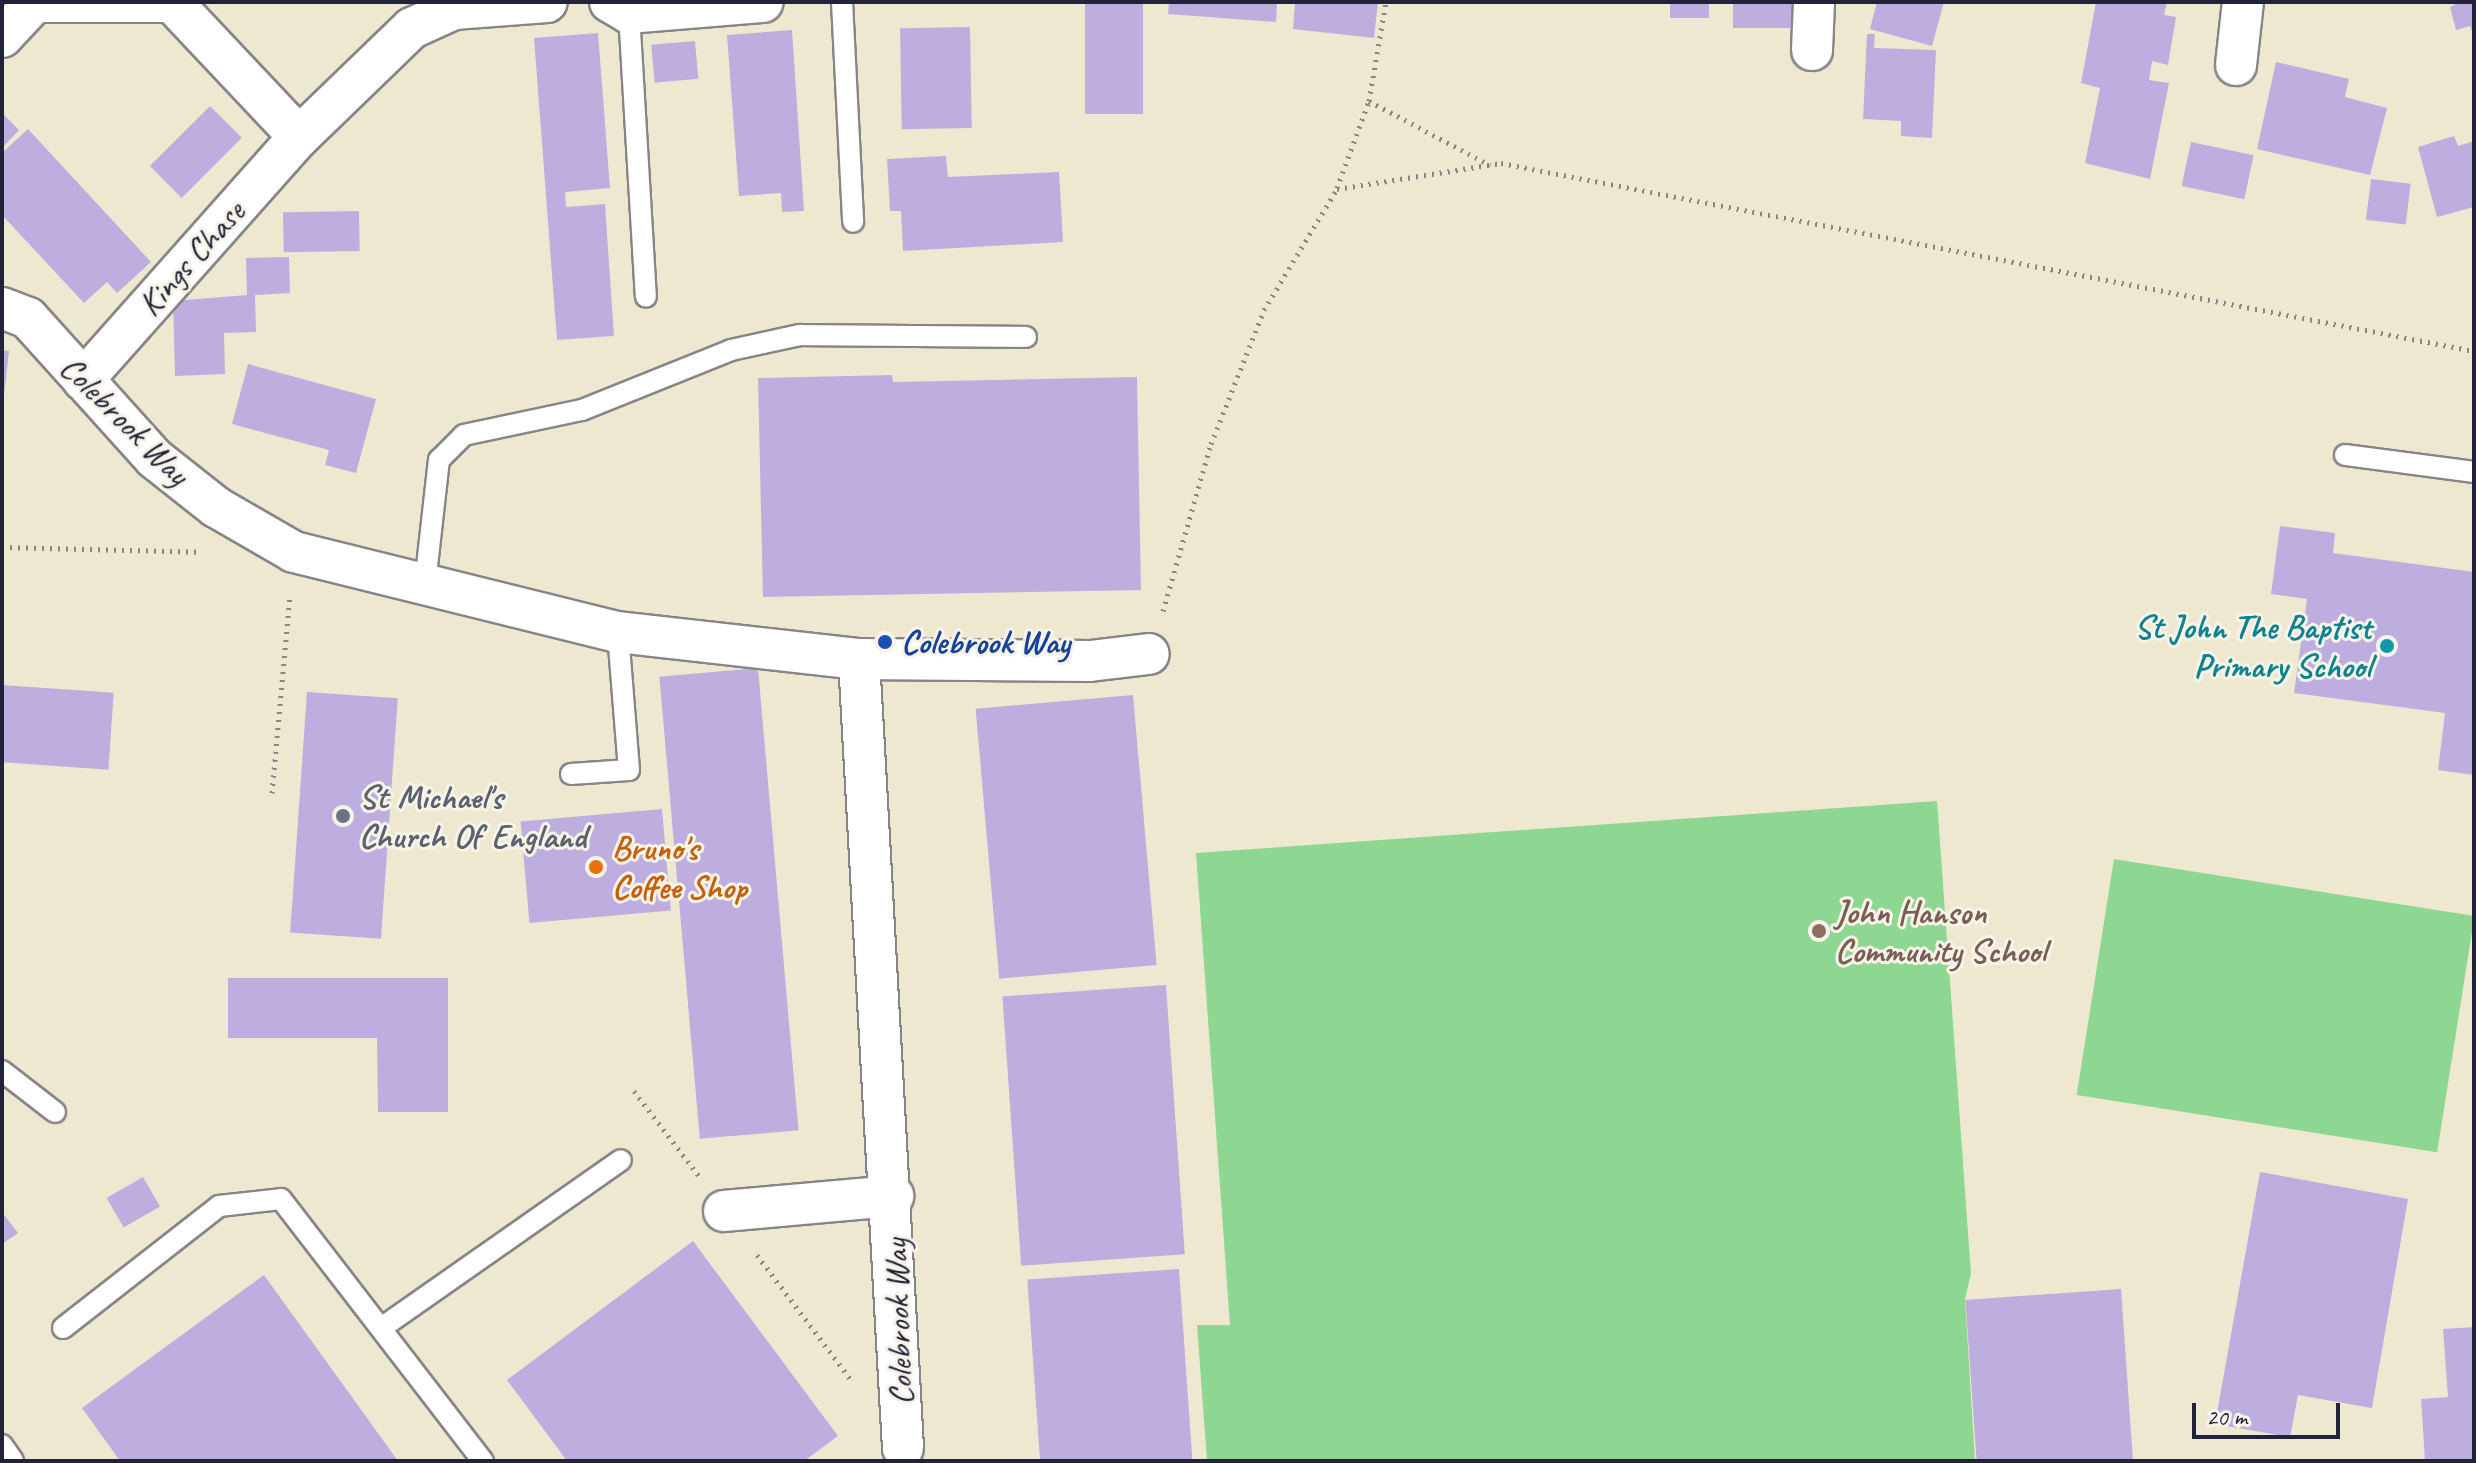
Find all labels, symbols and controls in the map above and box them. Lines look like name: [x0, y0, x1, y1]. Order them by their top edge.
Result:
street label: Kings Chase: [129, 192, 253, 324]
street label: Colebrook Way: [52, 347, 198, 493]
place label: St John The Baptist Primary School: [2133, 606, 2371, 686]
place label: Colebrook Way: [901, 622, 1070, 662]
marker: Colebrook Way: [876, 633, 894, 651]
marker: St John The Baptist Primary School: [2378, 637, 2396, 655]
place label: St Michael's Church Of England: [359, 776, 586, 856]
marker: St Michael's Church Of England: [334, 807, 352, 825]
place label: Bruno's Coffee Shop: [612, 827, 747, 906]
marker: Bruno's Coffee Shop: [587, 858, 605, 876]
place label: John Hanson Community School: [1835, 891, 2045, 970]
marker: John Hanson Community School: [1810, 922, 1828, 940]
street label: Colebrook Way: [875, 1238, 921, 1406]
scale bar: [2196, 1387, 2344, 1437]
text: 20 m: [2206, 1402, 2247, 1432]

